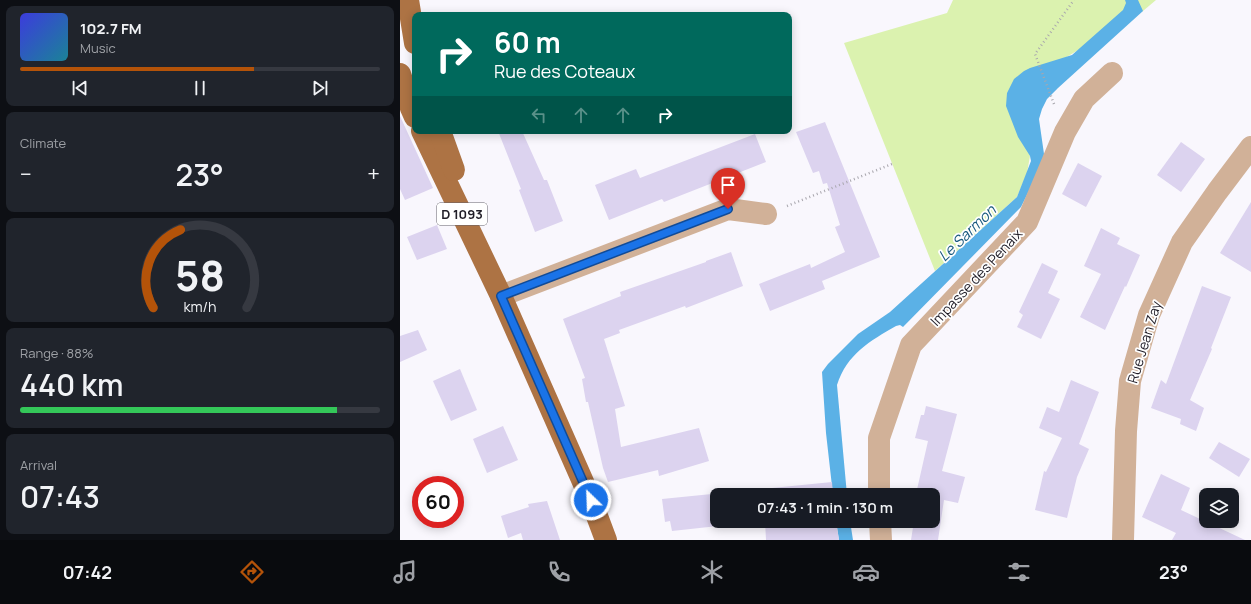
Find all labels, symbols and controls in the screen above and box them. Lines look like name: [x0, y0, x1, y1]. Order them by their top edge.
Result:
text: 102.7 FM: [80, 18, 142, 39]
text: 60 m: [494, 23, 561, 61]
icon: right: [428, 28, 480, 80]
text: Music: [80, 39, 116, 57]
text: Rue des Coteaux: [494, 59, 635, 83]
icon: previous: [69, 77, 91, 99]
icon: pause: [189, 77, 211, 99]
icon: next: [309, 77, 331, 99]
icon: left: [528, 104, 550, 126]
icon: ahead: [570, 104, 592, 126]
icon: ahead: [612, 104, 634, 126]
icon: right: [654, 104, 676, 126]
text: Climate: [20, 134, 66, 152]
text: 23°: [175, 154, 224, 195]
text: −: [20, 159, 32, 189]
text: +: [367, 159, 380, 189]
pin: [711, 168, 745, 209]
icon: arrive: [717, 174, 739, 196]
water label: Le Sarmon: [933, 199, 1001, 266]
road number: D 1093: [437, 203, 487, 225]
street label: Impasse des Penaix: [926, 224, 1027, 330]
text: 58: [175, 247, 225, 303]
text: km/h: [183, 297, 217, 316]
street label: Rue Jean Zay: [1123, 298, 1166, 385]
text: Range · 88%: [20, 344, 93, 362]
text: 440 km: [20, 364, 123, 405]
text: Arrival: [20, 456, 57, 474]
text: 07:43: [20, 476, 100, 517]
speed limit sign: 60: [412, 476, 464, 528]
position arrow: [570, 479, 612, 521]
map controls: [1199, 488, 1239, 528]
button: layers: [1199, 488, 1239, 528]
text: 07:43 · 1 min · 130 m: [757, 497, 893, 518]
icon: directions: [238, 558, 266, 586]
icon: music: [391, 558, 419, 586]
icon: phone: [545, 558, 573, 586]
icon: climate: [698, 558, 726, 586]
icon: car: [852, 558, 880, 586]
icon: filters: [1005, 558, 1033, 586]
text: 07:42: [63, 560, 112, 584]
text: 23°: [1159, 560, 1188, 584]

